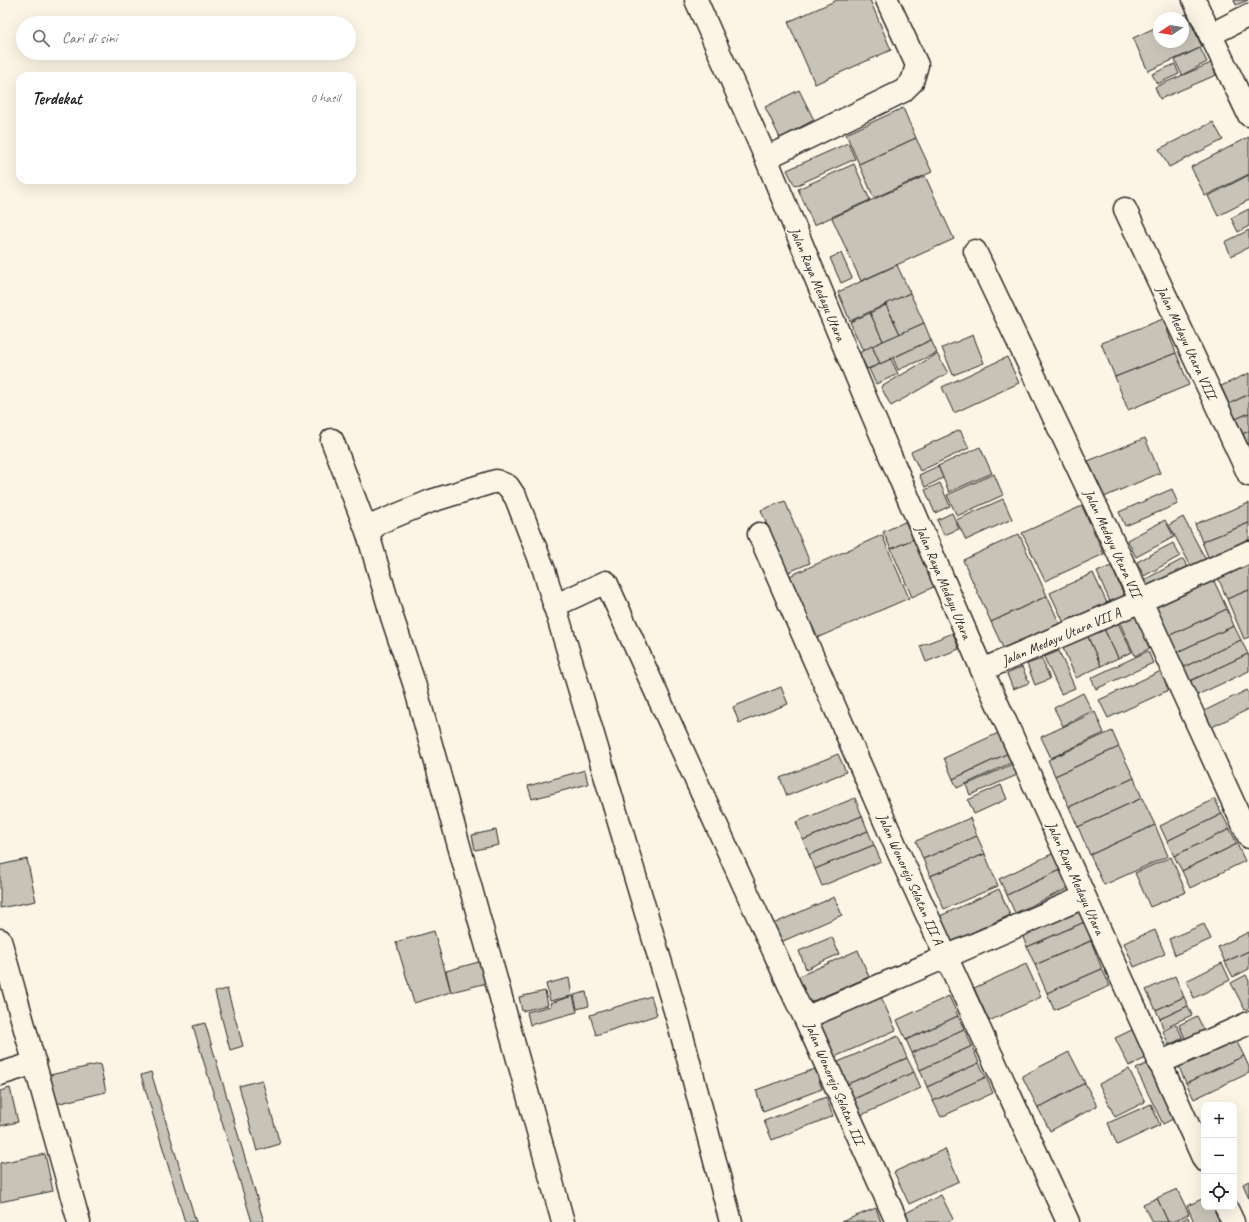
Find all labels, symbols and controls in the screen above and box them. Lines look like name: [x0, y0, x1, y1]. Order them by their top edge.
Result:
north arrow: [1153, 12, 1189, 48]
search box: [16, 16, 356, 60]
icon: search: [30, 27, 52, 49]
text: Cari di sini: [62, 29, 117, 48]
text: Terdekat: [32, 88, 82, 109]
text: 0 hasil: [310, 90, 340, 106]
street label: Jalan Raya Medayu Utara: [786, 224, 850, 345]
street label: Jalan Medayu Utara VIII: [1152, 282, 1222, 405]
street label: Jalan Medayu Utara VII: [1080, 486, 1146, 603]
street label: Jalan Raya Medayu Utara: [912, 522, 976, 643]
street label: Jalan Medayu Utara VII A: [998, 603, 1124, 670]
street label: Jalan Wonorejo Selatan III A: [874, 810, 947, 948]
street label: Jalan Raya Medayu Utara: [1043, 818, 1109, 938]
street label: Jalan Wonorejo Selatan III: [801, 1019, 869, 1150]
map controls: [1201, 1102, 1237, 1210]
button: +: [1201, 1102, 1237, 1138]
button: −: [1201, 1138, 1237, 1174]
button: locate: [1201, 1174, 1237, 1210]

